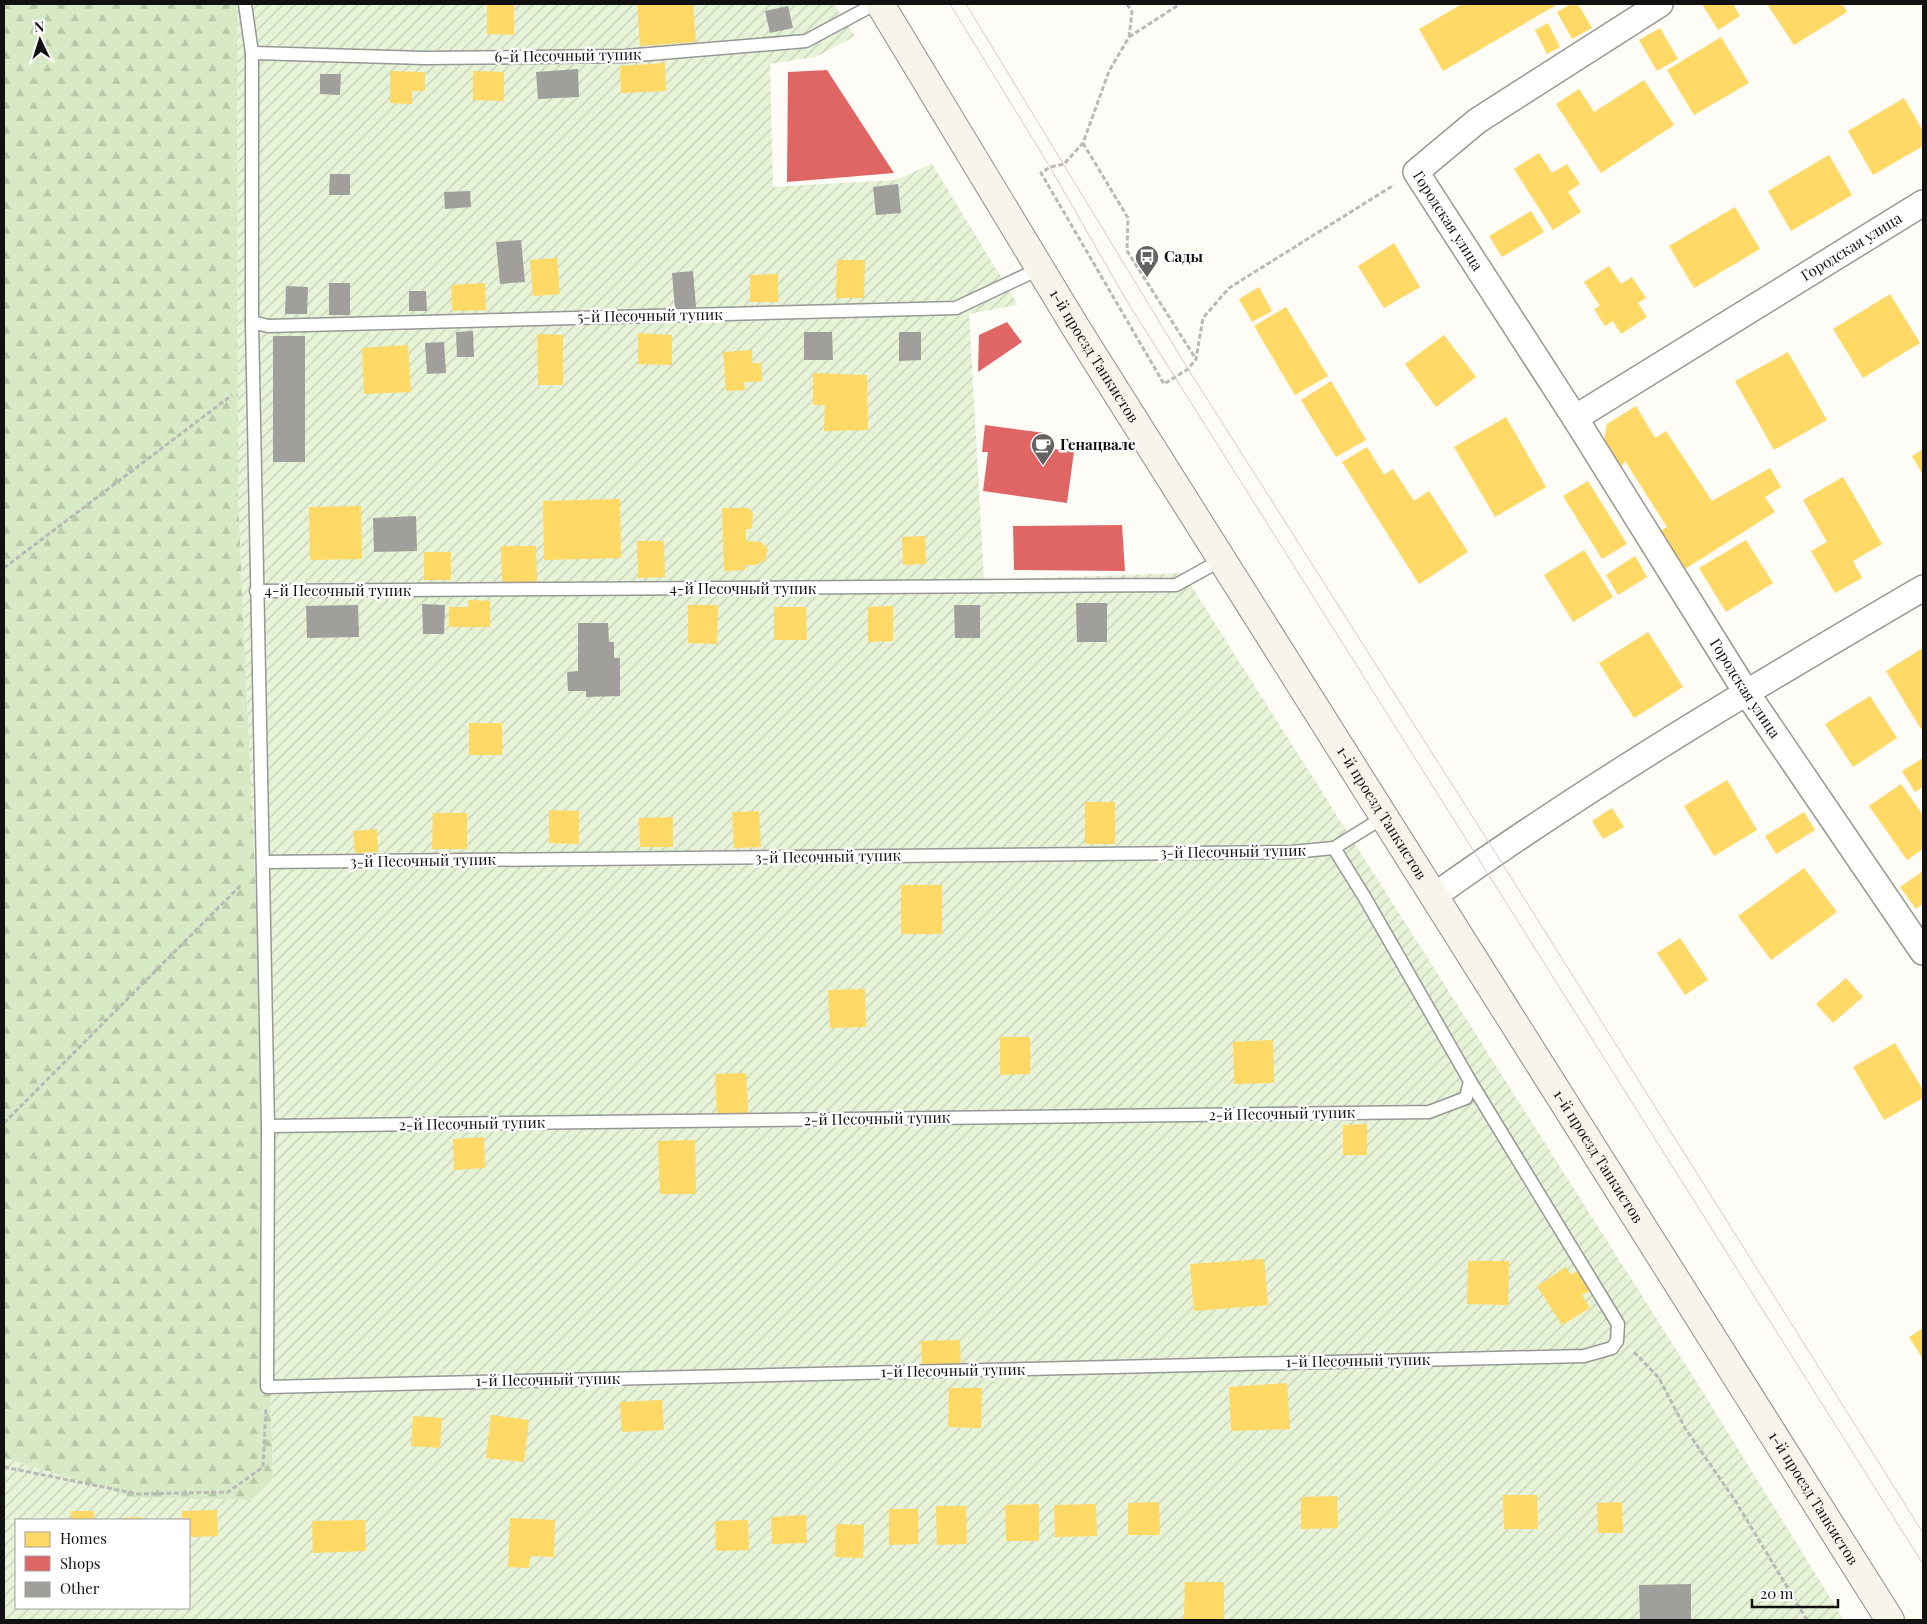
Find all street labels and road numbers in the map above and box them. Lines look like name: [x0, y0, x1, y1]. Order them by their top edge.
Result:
street label: 6-й Песочный тупик: [494, 44, 642, 66]
street label: Городская улица: [1409, 167, 1488, 275]
street label: Городская улица: [1797, 207, 1906, 285]
street label: 1-й проезд Танкистов: [1046, 285, 1144, 426]
street label: 5-й Песочный тупик: [577, 304, 723, 326]
street label: 4-й Песочный тупик: [670, 578, 817, 598]
street label: 4-й Песочный тупик: [265, 580, 412, 600]
street label: Городская улица: [1706, 634, 1786, 742]
street label: 1-й проезд Танкистов: [1333, 742, 1432, 883]
street label: 3-й Песочный тупик: [1160, 840, 1307, 862]
street label: 3-й Песочный тупик: [755, 845, 902, 867]
street label: 3-й Песочный тупик: [350, 849, 497, 871]
street label: 1-й проезд Танкистов: [1549, 1086, 1648, 1227]
street label: 2-й Песочный тупик: [1209, 1102, 1356, 1124]
street label: 2-й Песочный тупик: [804, 1107, 951, 1129]
street label: 2-й Песочный тупик: [399, 1112, 546, 1134]
street label: 1-й Песочный тупик: [1285, 1349, 1431, 1371]
street label: 1-й Песочный тупик: [880, 1359, 1026, 1381]
street label: 1-й Песочный тупик: [475, 1368, 621, 1390]
street label: 1-й проезд Танкистов: [1765, 1427, 1864, 1568]

